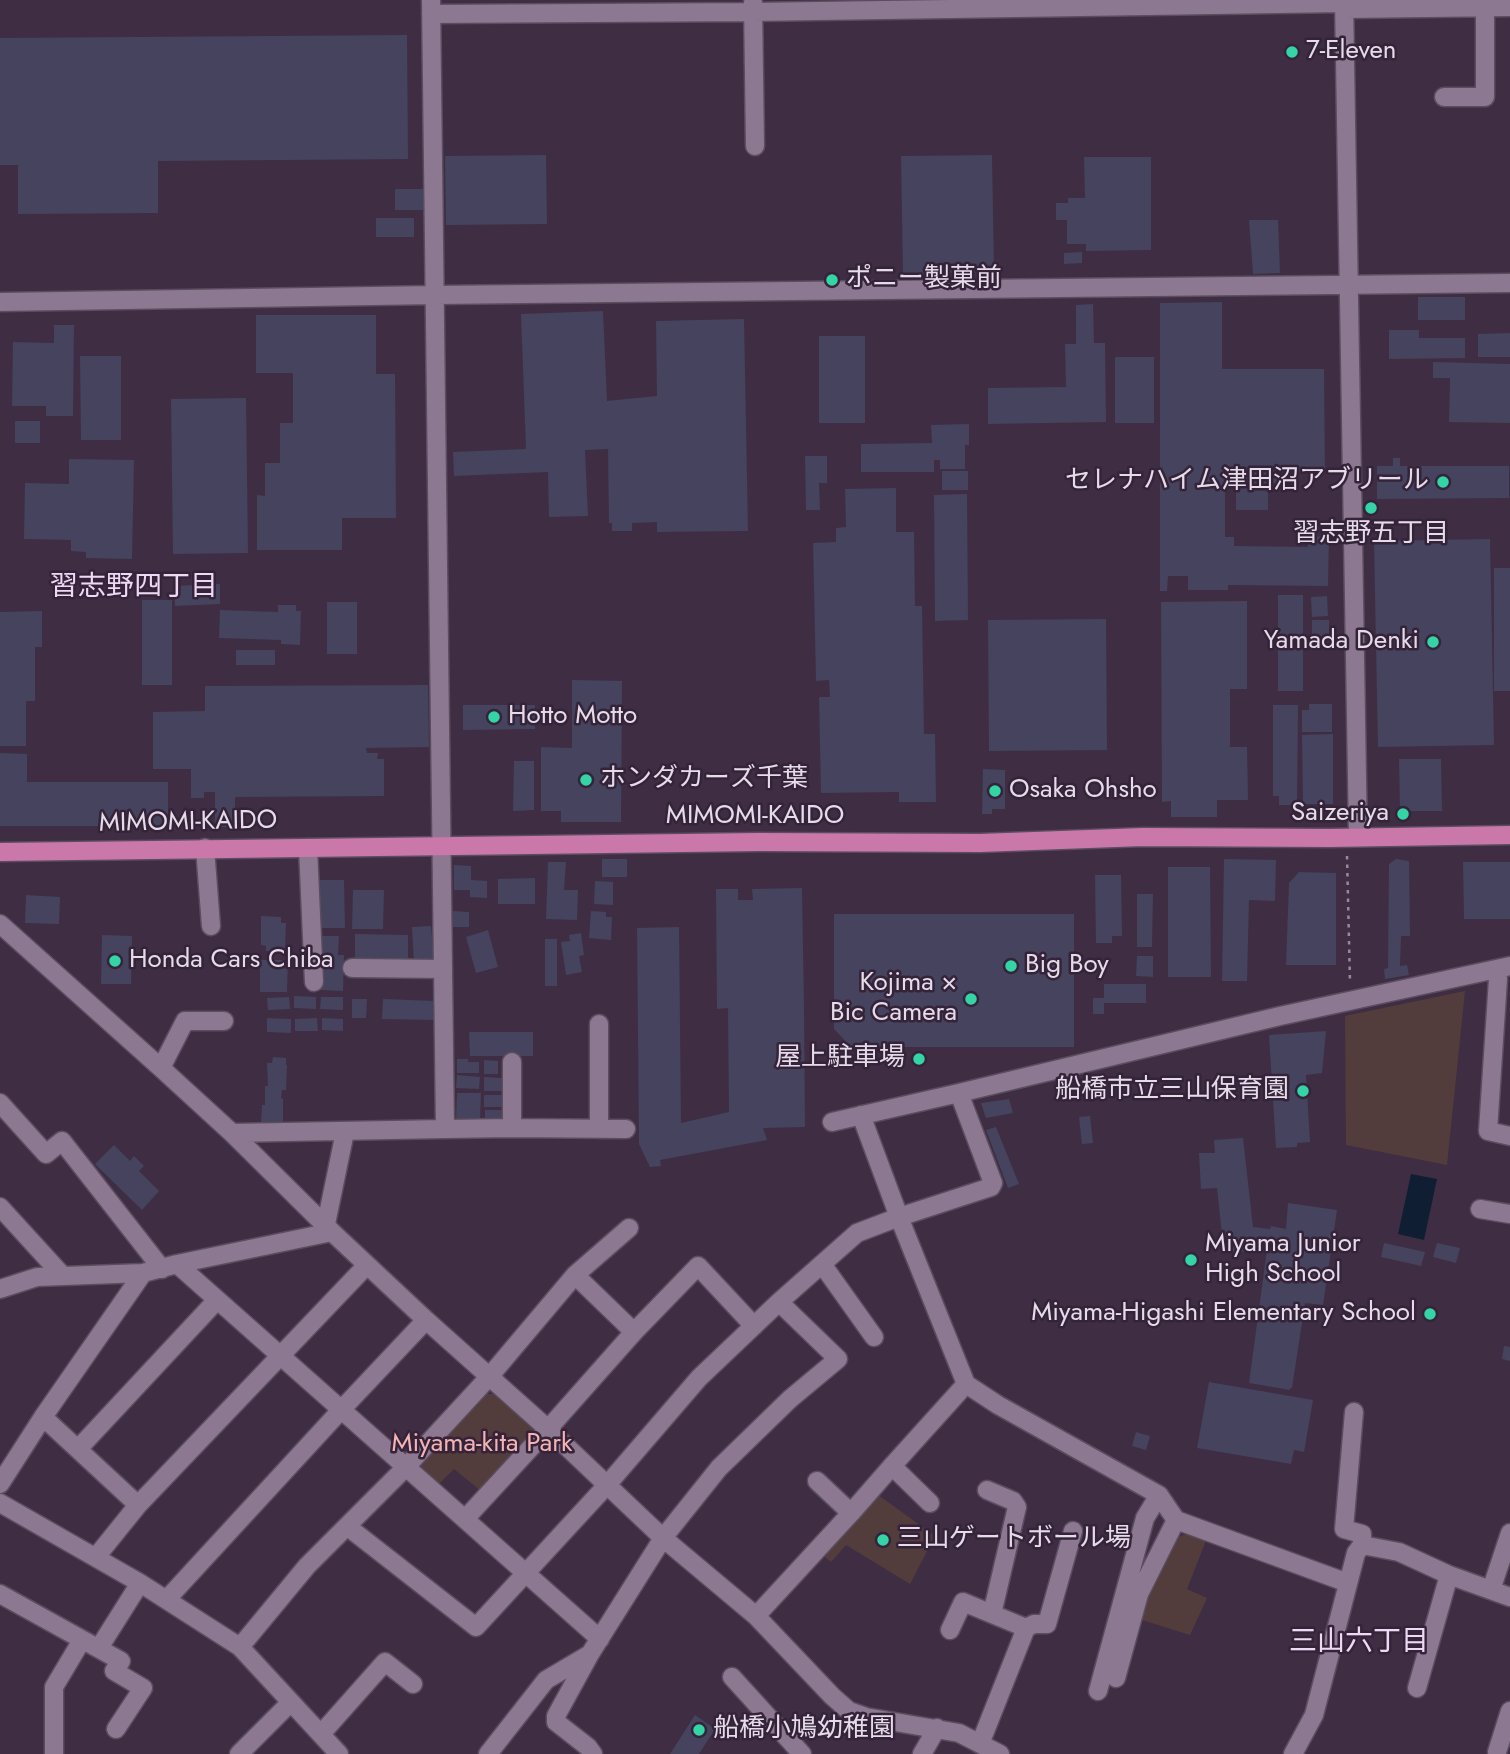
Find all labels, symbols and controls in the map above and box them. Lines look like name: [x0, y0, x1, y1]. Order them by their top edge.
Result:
place label: 7-Eleven: [1306, 36, 1396, 68]
marker: 7-Eleven: [1284, 44, 1300, 60]
place label: ポニー製菓前: [846, 264, 1002, 296]
marker: ポニー製菓前: [824, 272, 840, 288]
place label: セレナハイム津田沼アブリール: [1065, 466, 1429, 498]
marker: セレナハイム津田沼アブリール: [1435, 474, 1451, 490]
marker: 習志野五丁目: [1363, 500, 1379, 516]
place label: 習志野五丁目: [1293, 519, 1449, 551]
district label: 習志野四丁目: [50, 571, 218, 605]
place label: Yamada Denki: [1264, 626, 1419, 658]
marker: Yamada Denki: [1425, 634, 1441, 650]
place label: Hotto Motto: [508, 701, 637, 733]
marker: Hotto Motto: [486, 709, 502, 725]
place label: ホンダカーズ千葉: [600, 764, 808, 796]
marker: ホンダカーズ千葉: [578, 772, 594, 788]
place label: Osaka Ohsho: [1009, 775, 1157, 807]
marker: Osaka Ohsho: [987, 783, 1003, 799]
place label: Saizeriya: [1291, 798, 1389, 830]
street label: MIMOMI-KAIDO: [666, 801, 844, 833]
street label: MIMOMI-KAIDO: [99, 806, 277, 840]
marker: Saizeriya: [1395, 806, 1411, 822]
place label: Honda Cars Chiba: [129, 945, 334, 977]
place label: Big Boy: [1025, 950, 1109, 982]
marker: Honda Cars Chiba: [107, 953, 123, 969]
marker: Big Boy: [1003, 958, 1019, 974]
place label: Kojima × Bic Camera: [830, 968, 957, 1030]
marker: Kojima × Bic Camera: [963, 991, 979, 1007]
place label: 屋上駐車場: [775, 1043, 905, 1075]
marker: 屋上駐車場: [911, 1051, 927, 1067]
place label: 船橋市立三山保育園: [1055, 1075, 1289, 1107]
marker: 船橋市立三山保育園: [1295, 1083, 1311, 1099]
place label: Miyama Junior High School: [1205, 1229, 1361, 1290]
marker: Miyama Junior High School: [1183, 1252, 1199, 1268]
place label: Miyama-Higashi Elementary School: [1031, 1298, 1416, 1330]
marker: Miyama-Higashi Elementary School: [1422, 1306, 1438, 1322]
park label: Miyama-kita Park: [391, 1429, 573, 1461]
place label: 三山ゲートボール場: [897, 1524, 1131, 1556]
marker: 三山ゲートボール場: [875, 1532, 891, 1548]
district label: 三山六丁目: [1289, 1626, 1429, 1660]
place label: 船橋小鳩幼稚園: [713, 1714, 895, 1746]
marker: 船橋小鳩幼稚園: [691, 1722, 707, 1738]

